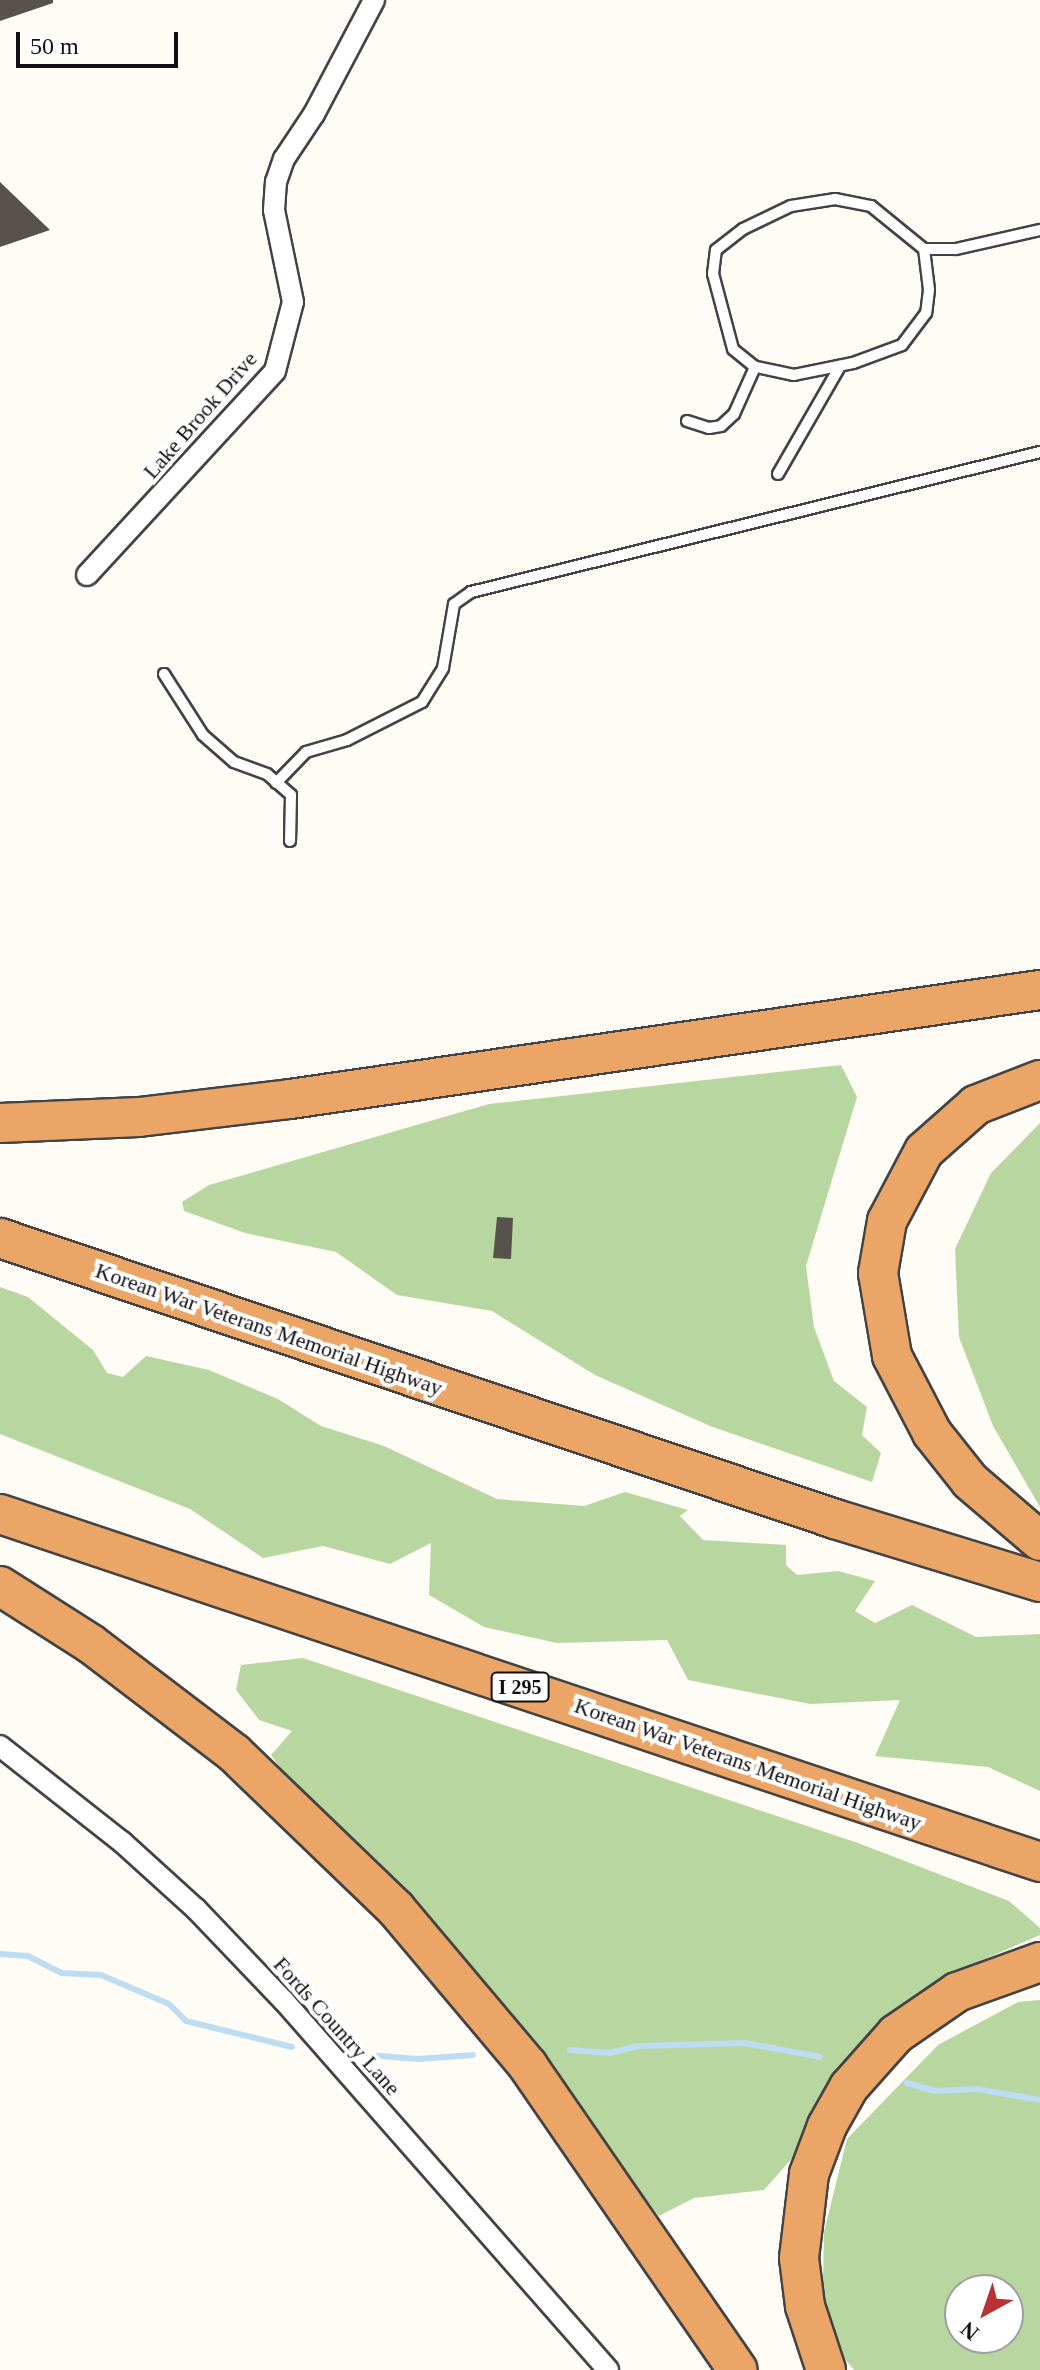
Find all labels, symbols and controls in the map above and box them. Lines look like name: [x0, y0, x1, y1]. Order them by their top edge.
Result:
scale bar: [20, 16, 182, 66]
text: 50 m: [30, 33, 79, 59]
street label: Lake Brook Drive: [138, 346, 262, 484]
street label: Korean War Veterans Memorial Highway: [92, 1257, 446, 1401]
road number: I 295: [490, 1671, 550, 1703]
street label: Korean War Veterans Memorial Highway: [571, 1692, 925, 1836]
street label: Fords Country Lane: [268, 1951, 406, 2101]
north arrow: [944, 2274, 1024, 2354]
text: N: [955, 2317, 984, 2346]

